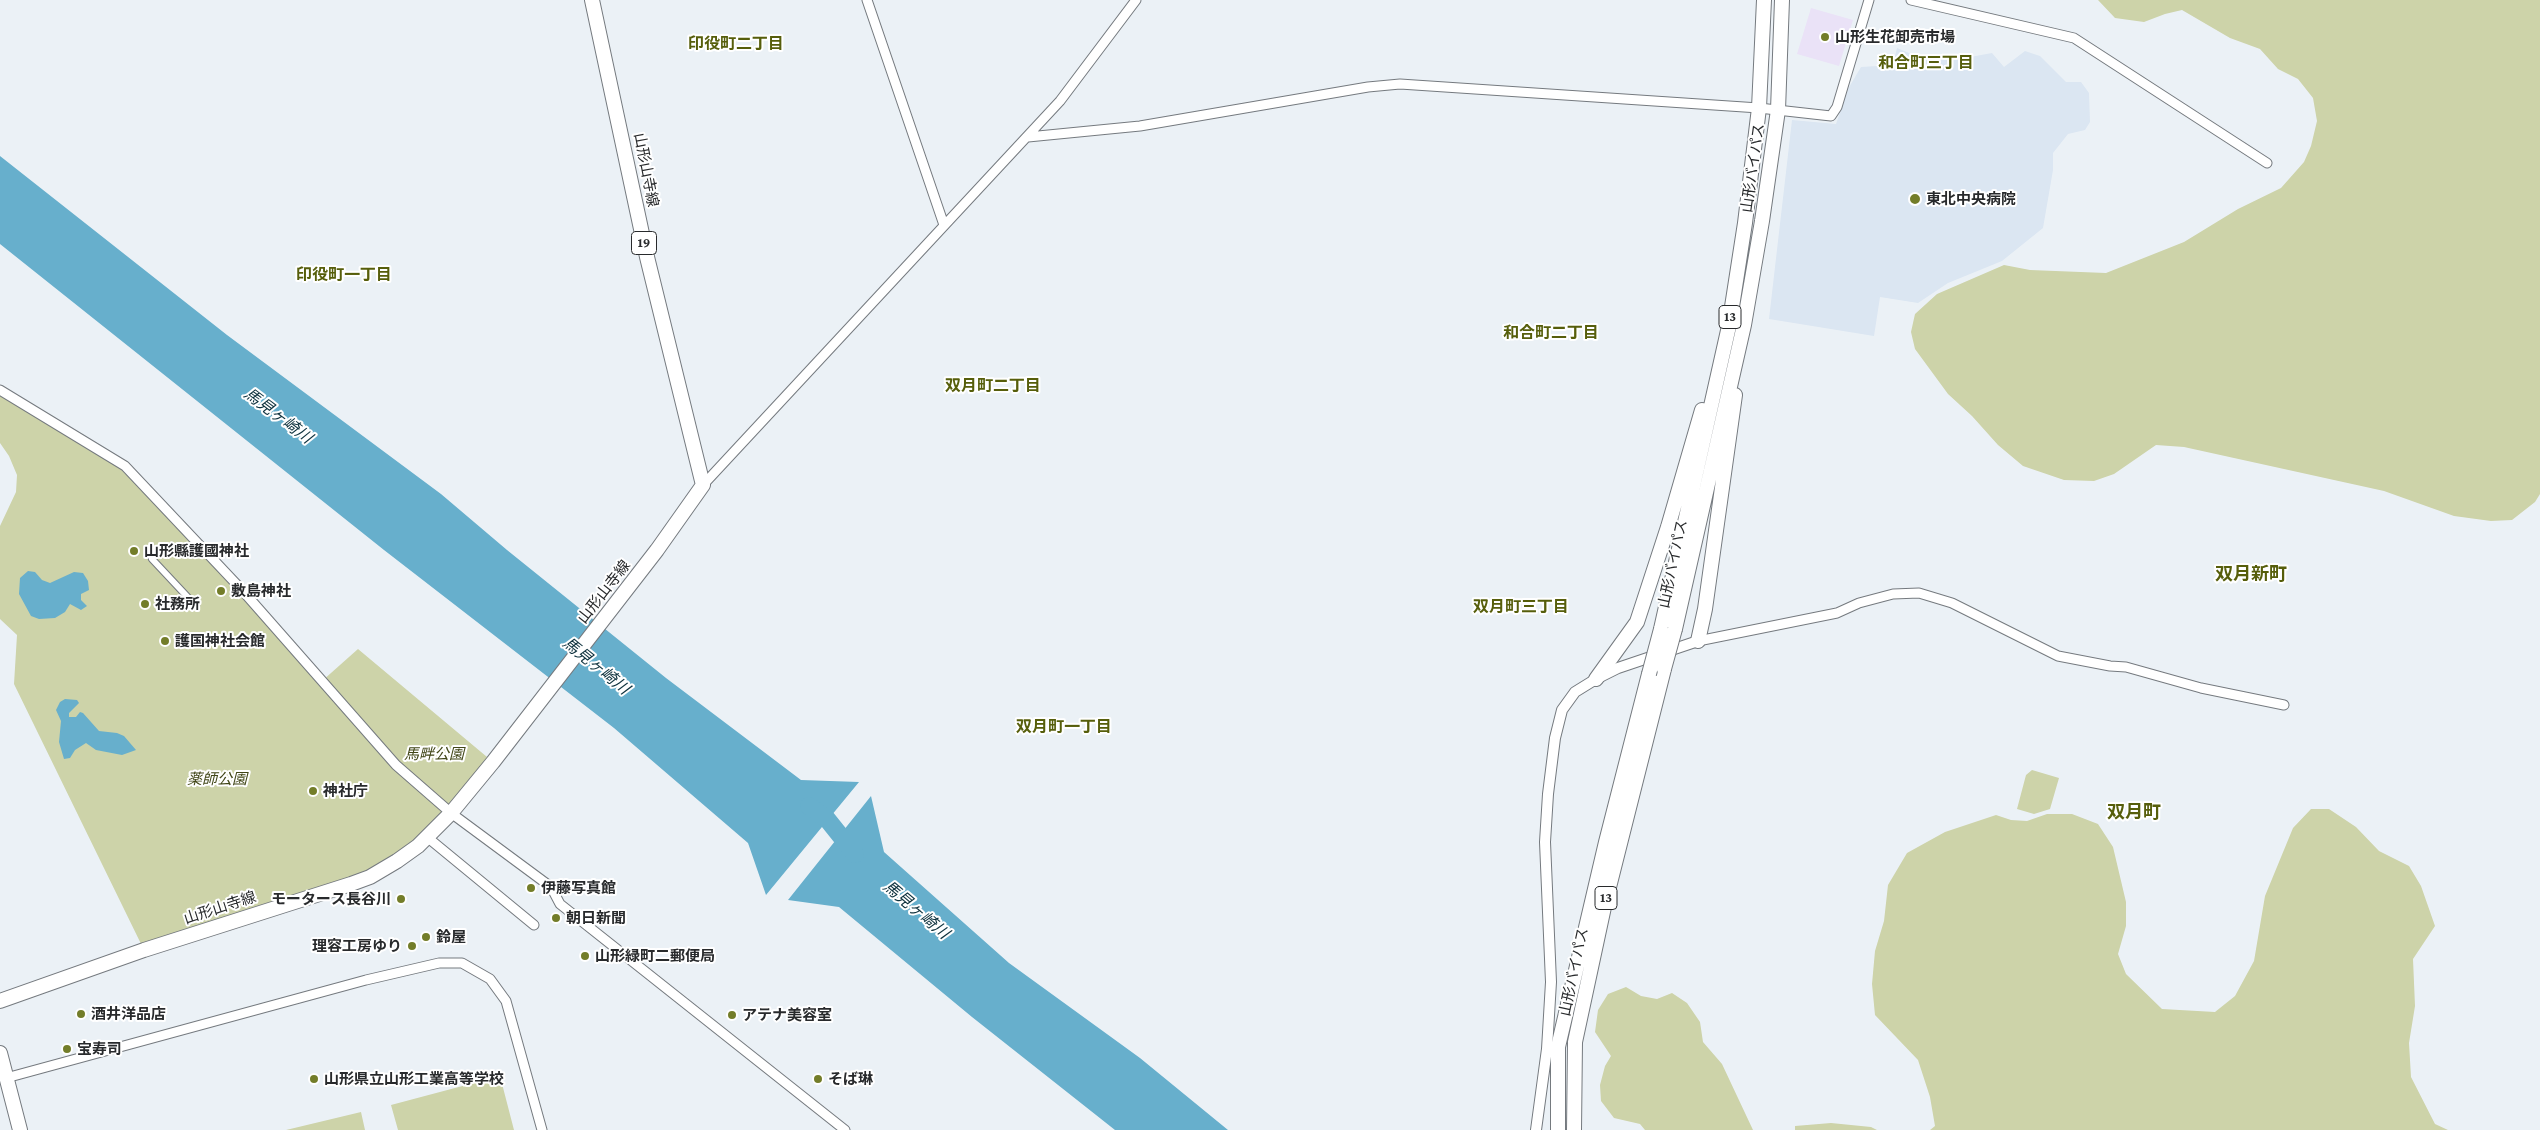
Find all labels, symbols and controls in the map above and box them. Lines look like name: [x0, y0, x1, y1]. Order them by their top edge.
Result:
place label: 山形生花卸売市場: [1835, 28, 1955, 46]
marker: 山形生花卸売市場: [1819, 31, 1831, 43]
district label: 印役町二丁目: [688, 34, 784, 54]
district label: 和合町三丁目: [1878, 53, 1974, 73]
street label: 山形バイパス: [1738, 122, 1768, 214]
street label: 山形山寺線: [630, 131, 662, 209]
place label: 東北中央病院: [1926, 190, 2016, 208]
marker: 東北中央病院: [1908, 192, 1922, 206]
road number: 19: [632, 232, 656, 254]
district label: 印役町一丁目: [296, 265, 392, 285]
road number: 13: [1719, 306, 1741, 328]
district label: 和合町二丁目: [1503, 323, 1599, 343]
district label: 双月町二丁目: [945, 376, 1041, 396]
water label: 馬見ヶ崎川: [240, 384, 316, 448]
street label: 山形バイパス: [1655, 518, 1691, 610]
place label: 山形縣護國神社: [144, 542, 249, 560]
marker: 山形縣護國神社: [128, 545, 140, 557]
street label: 山形山寺線: [574, 557, 634, 627]
district label: 双月新町: [2215, 563, 2287, 585]
place label: 敷島神社: [231, 582, 291, 600]
marker: 敷島神社: [215, 585, 227, 597]
place label: 社務所: [155, 595, 200, 613]
district label: 双月町三丁目: [1473, 597, 1569, 617]
marker: 社務所: [139, 598, 151, 610]
place label: 護国神社会館: [175, 632, 265, 650]
water label: 馬見ヶ崎川: [559, 633, 633, 699]
marker: 護国神社会館: [159, 635, 171, 647]
district label: 双月町一丁目: [1016, 717, 1112, 737]
park label: 馬畔公園: [404, 745, 464, 763]
park label: 薬師公園: [187, 770, 247, 788]
place label: 神社庁: [323, 782, 368, 800]
marker: 神社庁: [307, 785, 319, 797]
district label: 双月町: [2107, 801, 2161, 823]
water label: 馬見ヶ崎川: [879, 877, 953, 943]
place label: 伊藤写真館: [541, 879, 616, 897]
marker: 伊藤写真館: [525, 882, 537, 894]
road number: 13: [1595, 886, 1617, 910]
street label: 山形山寺線: [182, 888, 258, 928]
place label: モータース長谷川: [271, 890, 391, 908]
marker: モータース長谷川: [395, 893, 407, 905]
place label: 朝日新聞: [566, 909, 626, 927]
marker: 朝日新聞: [550, 912, 562, 924]
street label: 山形バイパス: [1556, 926, 1592, 1018]
place label: 鈴屋: [436, 928, 466, 946]
marker: 鈴屋: [420, 931, 432, 943]
place label: 理容工房ゆり: [312, 937, 402, 955]
marker: 理容工房ゆり: [406, 940, 418, 952]
place label: 山形緑町二郵便局: [595, 947, 715, 965]
marker: 山形緑町二郵便局: [579, 950, 591, 962]
place label: 酒井洋品店: [91, 1005, 166, 1023]
place label: アテナ美容室: [742, 1006, 832, 1024]
marker: 酒井洋品店: [75, 1008, 87, 1020]
marker: アテナ美容室: [726, 1009, 738, 1021]
place label: 宝寿司: [77, 1040, 122, 1058]
marker: 宝寿司: [61, 1043, 73, 1055]
place label: 山形県立山形工業高等学校: [324, 1070, 504, 1088]
place label: そば琳: [828, 1070, 873, 1088]
marker: 山形県立山形工業高等学校: [308, 1073, 320, 1085]
marker: そば琳: [812, 1073, 824, 1085]

